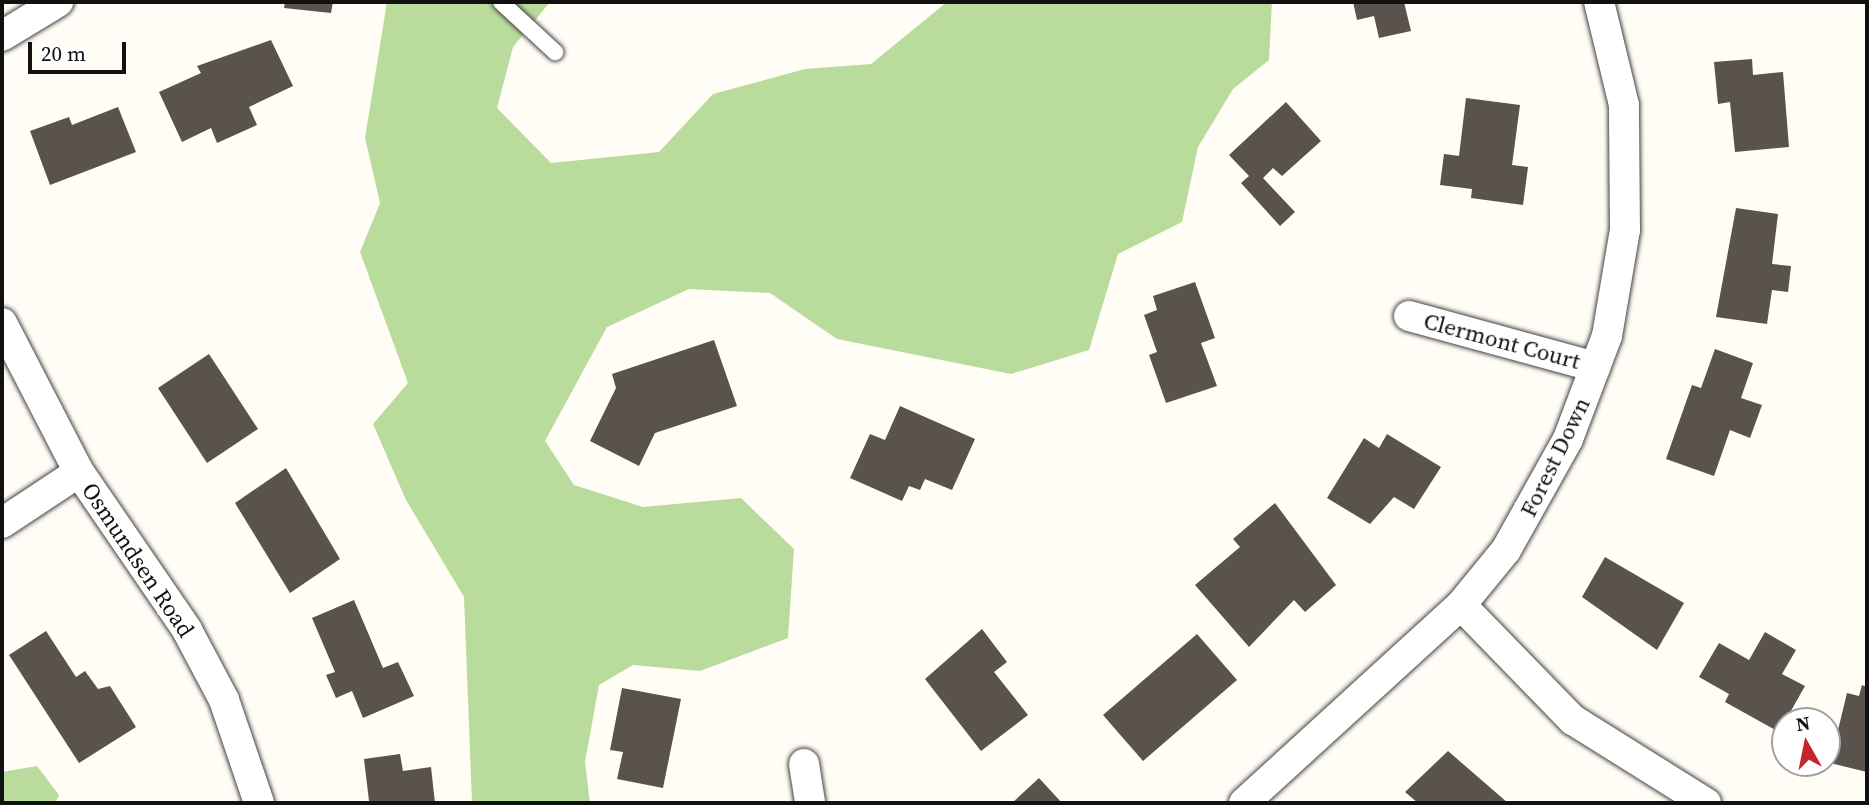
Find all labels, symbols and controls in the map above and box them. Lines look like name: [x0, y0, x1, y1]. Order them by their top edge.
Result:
scale bar: [32, 28, 130, 72]
text: 20 m: [41, 39, 86, 68]
street label: Clermont Court: [1421, 307, 1583, 375]
street label: Forest Down: [1514, 393, 1596, 521]
street label: Osmundsen Road: [76, 478, 200, 642]
north arrow: [1771, 707, 1841, 777]
text: N: [1794, 709, 1812, 737]

